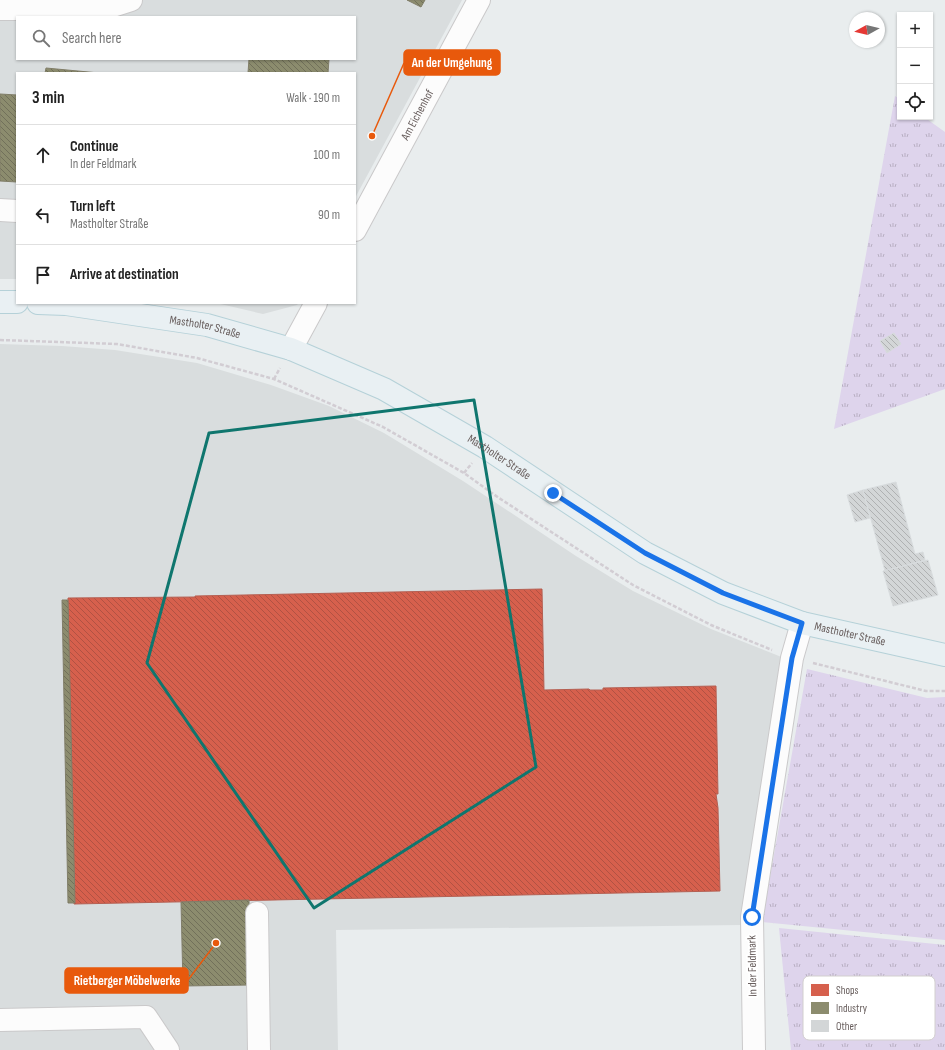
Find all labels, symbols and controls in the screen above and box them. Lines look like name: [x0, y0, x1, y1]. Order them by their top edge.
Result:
north arrow: [849, 12, 885, 48]
map controls: [897, 12, 933, 120]
button: +: [897, 12, 933, 48]
search box: [16, 16, 356, 60]
icon: search: [30, 27, 52, 49]
text: Search here: [62, 29, 122, 48]
button: −: [897, 48, 933, 84]
callout: An der Umgehung: [404, 50, 500, 75]
text: An der Umgehung: [411, 55, 493, 71]
button: locate: [897, 84, 933, 120]
street label: Am Eichenhof: [397, 86, 438, 144]
text: 3 min: [32, 88, 65, 108]
text: Walk · 190 m: [286, 90, 340, 106]
text: Continue: [70, 137, 119, 156]
icon: ahead: [32, 144, 54, 166]
text: 100 m: [313, 147, 340, 163]
text: In der Feldmark: [70, 156, 137, 172]
text: Turn left: [70, 197, 115, 216]
icon: left: [32, 204, 54, 226]
text: 90 m: [318, 207, 340, 223]
text: Mastholter Straße: [70, 216, 148, 232]
icon: arrive: [32, 264, 54, 286]
text: Arrive at destination: [70, 265, 179, 284]
street label: Mastholter Straße: [168, 313, 242, 342]
street label: Mastholter Straße: [465, 432, 534, 483]
route end: [544, 484, 562, 502]
street label: Mastholter Straße: [813, 619, 887, 650]
route start: [743, 908, 761, 926]
street label: In der Feldmark: [744, 935, 761, 997]
callout: Rietberger Möbelwerke: [65, 968, 188, 993]
text: Rietberger Möbelwerke: [74, 973, 181, 989]
legend: [803, 976, 935, 1040]
text: Shops: [836, 984, 859, 997]
text: Industry: [836, 1002, 868, 1015]
text: Other: [836, 1020, 857, 1033]

